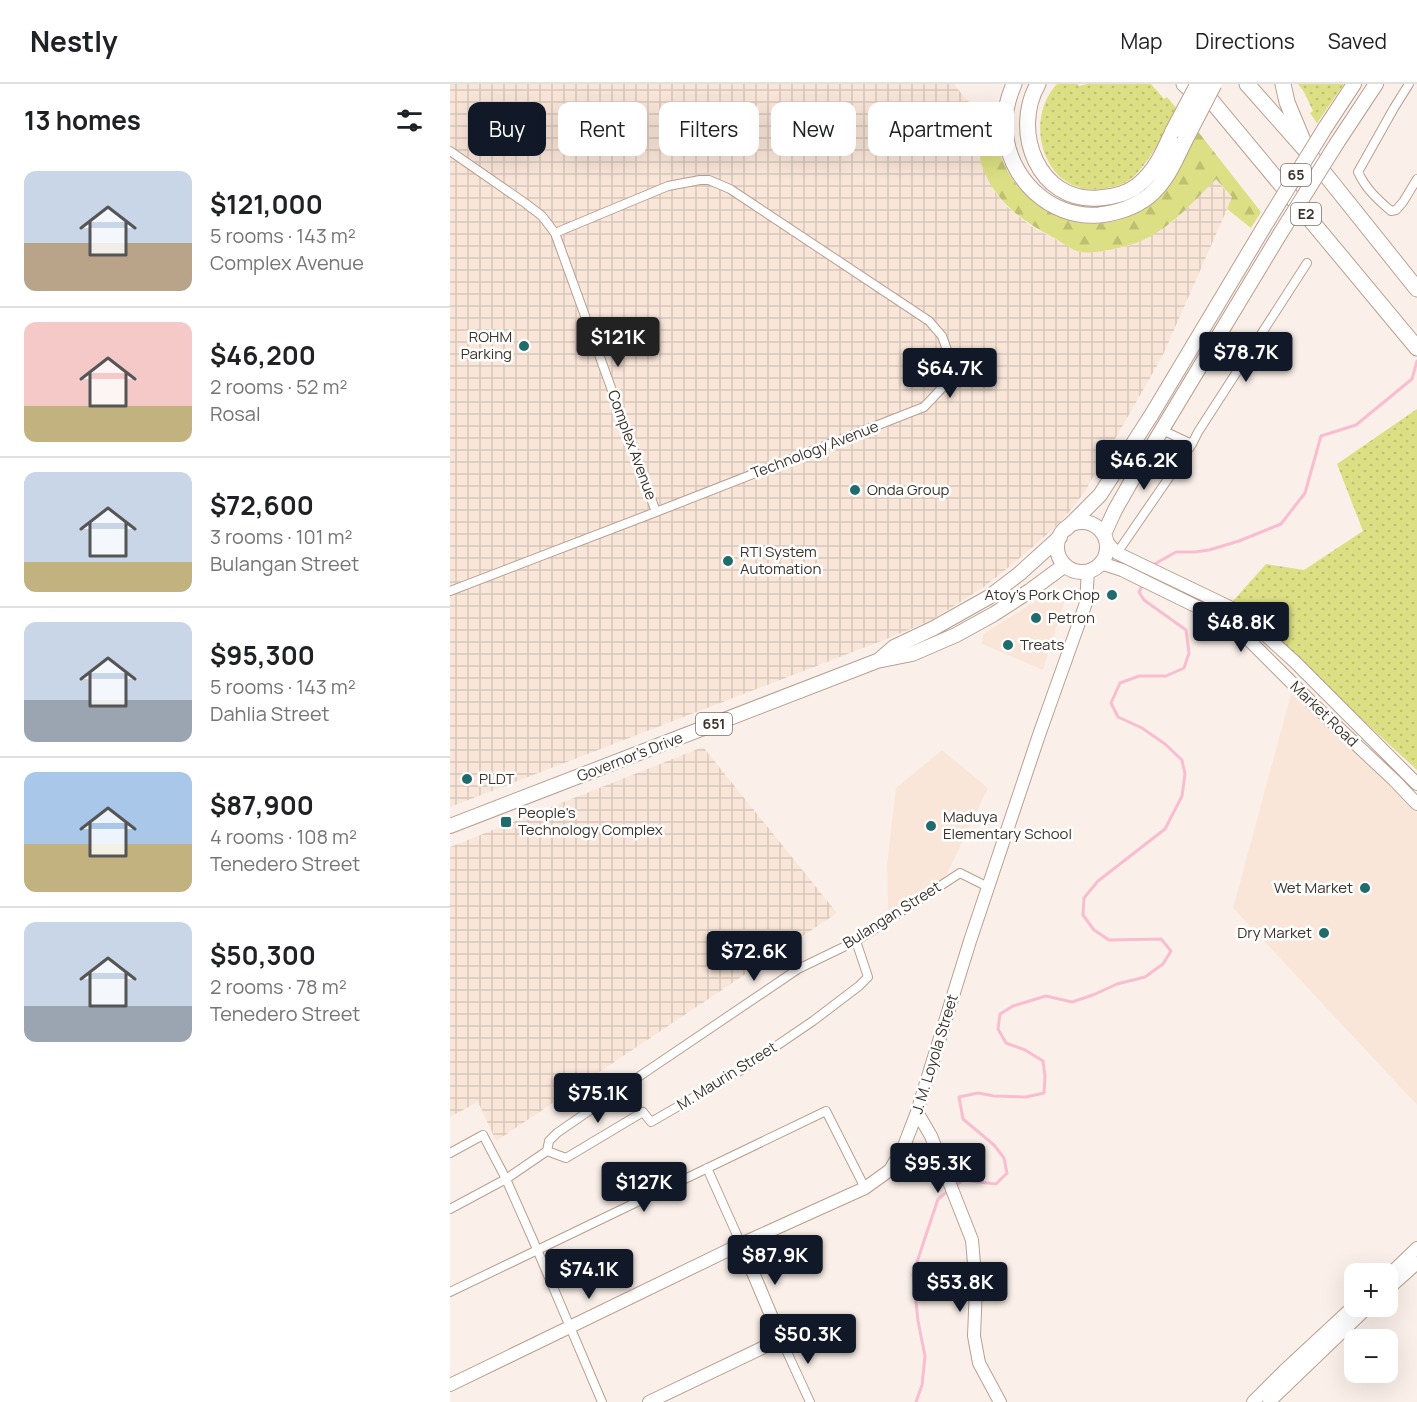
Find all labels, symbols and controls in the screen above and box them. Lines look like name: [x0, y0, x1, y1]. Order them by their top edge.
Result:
text: Nestly: [30, 22, 118, 60]
text: Map: [1121, 27, 1162, 55]
text: Directions: [1195, 27, 1295, 55]
text: Saved: [1328, 27, 1387, 55]
text: 13 homes: [24, 102, 141, 138]
chip: Buy: [468, 102, 546, 156]
chip: Rent: [558, 102, 647, 156]
chip: Filters: [659, 102, 759, 156]
chip: New: [771, 102, 856, 156]
chip: Apartment: [868, 102, 1014, 156]
icon: filters: [393, 104, 426, 137]
road number: 65: [1281, 164, 1311, 186]
text: $121,000: [210, 186, 323, 222]
icon: home: [72, 195, 144, 267]
road number: E2: [1291, 203, 1321, 225]
text: 5 rooms · 143 m²: [210, 222, 356, 249]
text: Complex Avenue: [210, 249, 364, 276]
pin: $121K: [576, 317, 660, 368]
text: $121K: [591, 323, 645, 350]
place label: ROHM Parking: [461, 326, 512, 364]
pin: $78.7K: [1197, 332, 1295, 383]
text: $46,200: [210, 337, 316, 373]
text: $78.7K: [1213, 338, 1279, 365]
marker: ROHM Parking: [517, 339, 531, 353]
icon: home: [72, 346, 144, 418]
pin: $64.7K: [901, 348, 999, 399]
text: $64.7K: [917, 354, 983, 381]
text: 2 rooms · 52 m²: [210, 373, 347, 400]
street label: Complex Avenue: [603, 387, 662, 503]
text: Rosal: [210, 400, 261, 427]
street label: Technology Avenue: [748, 415, 882, 484]
pin: $46.2K: [1095, 440, 1193, 491]
text: $46.2K: [1110, 446, 1178, 473]
place label: Onda Group: [867, 479, 950, 500]
marker: Onda Group: [848, 483, 862, 497]
text: $72,600: [210, 487, 314, 523]
icon: home: [72, 496, 144, 568]
text: 3 rooms · 101 m²: [210, 523, 352, 550]
place label: RTI System Automation: [740, 541, 821, 579]
text: Bulangan Street: [210, 550, 359, 577]
marker: RTI System Automation: [721, 554, 735, 568]
place label: Atoy's Pork Chop: [984, 584, 1100, 605]
marker: Atoy's Pork Chop: [1105, 588, 1119, 602]
pin: $48.8K: [1192, 602, 1290, 653]
place label: Petron: [1048, 607, 1095, 628]
text: $48.8K: [1207, 608, 1275, 635]
marker: Petron: [1029, 611, 1043, 625]
place label: Treats: [1020, 634, 1064, 655]
text: $95,300: [210, 637, 315, 673]
marker: Treats: [1001, 638, 1015, 652]
icon: home: [72, 646, 144, 718]
text: 5 rooms · 143 m²: [210, 673, 356, 700]
street label: Market Road: [1286, 676, 1363, 751]
text: Dahlia Street: [210, 700, 330, 727]
road number: 651: [696, 713, 732, 735]
street label: Governor's Drive: [574, 727, 686, 786]
place label: PLDT: [479, 768, 514, 789]
marker: PLDT: [460, 772, 474, 786]
text: $87,900: [210, 787, 314, 823]
icon: home: [72, 796, 144, 868]
place label: People's Technology Complex: [518, 802, 663, 840]
place label: Maduya Elementary School: [943, 806, 1072, 844]
marker: People's Technology Complex: [499, 815, 513, 829]
marker: Maduya Elementary School: [924, 819, 938, 833]
text: 4 rooms · 108 m²: [210, 823, 357, 850]
text: Tenedero Street: [210, 850, 360, 877]
street label: Bulangan Street: [839, 876, 945, 953]
place label: Wet Market: [1274, 877, 1353, 898]
marker: Wet Market: [1358, 881, 1372, 895]
place label: Dry Market: [1237, 922, 1312, 943]
marker: Dry Market: [1317, 926, 1331, 940]
pin: $72.6K: [705, 931, 803, 982]
text: $50,300: [210, 937, 316, 973]
text: $72.6K: [721, 937, 787, 964]
icon: home: [72, 946, 144, 1018]
text: 2 rooms · 78 m²: [210, 973, 347, 1000]
street label: J. M. Loyola Street: [906, 991, 963, 1116]
text: Tenedero Street: [210, 1000, 360, 1027]
street label: M. Maurin Street: [673, 1036, 781, 1115]
pin: $75.1K: [549, 1073, 647, 1124]
text: $75.1K: [568, 1079, 628, 1106]
pin: $95.3K: [889, 1143, 987, 1194]
text: $95.3K: [904, 1149, 972, 1176]
pin: $127K: [602, 1162, 686, 1213]
text: $127K: [616, 1168, 672, 1195]
pin: $87.9K: [726, 1235, 824, 1286]
text: $87.9K: [742, 1241, 808, 1268]
pin: $74.1K: [540, 1249, 638, 1300]
text: $74.1K: [559, 1255, 619, 1282]
pin: $53.8K: [911, 1262, 1009, 1313]
map controls: [1344, 1263, 1398, 1383]
button: +: [1344, 1263, 1398, 1317]
text: $53.8K: [926, 1268, 994, 1295]
pin: $50.3K: [759, 1314, 857, 1365]
text: $50.3K: [774, 1320, 842, 1347]
button: −: [1344, 1329, 1398, 1383]

